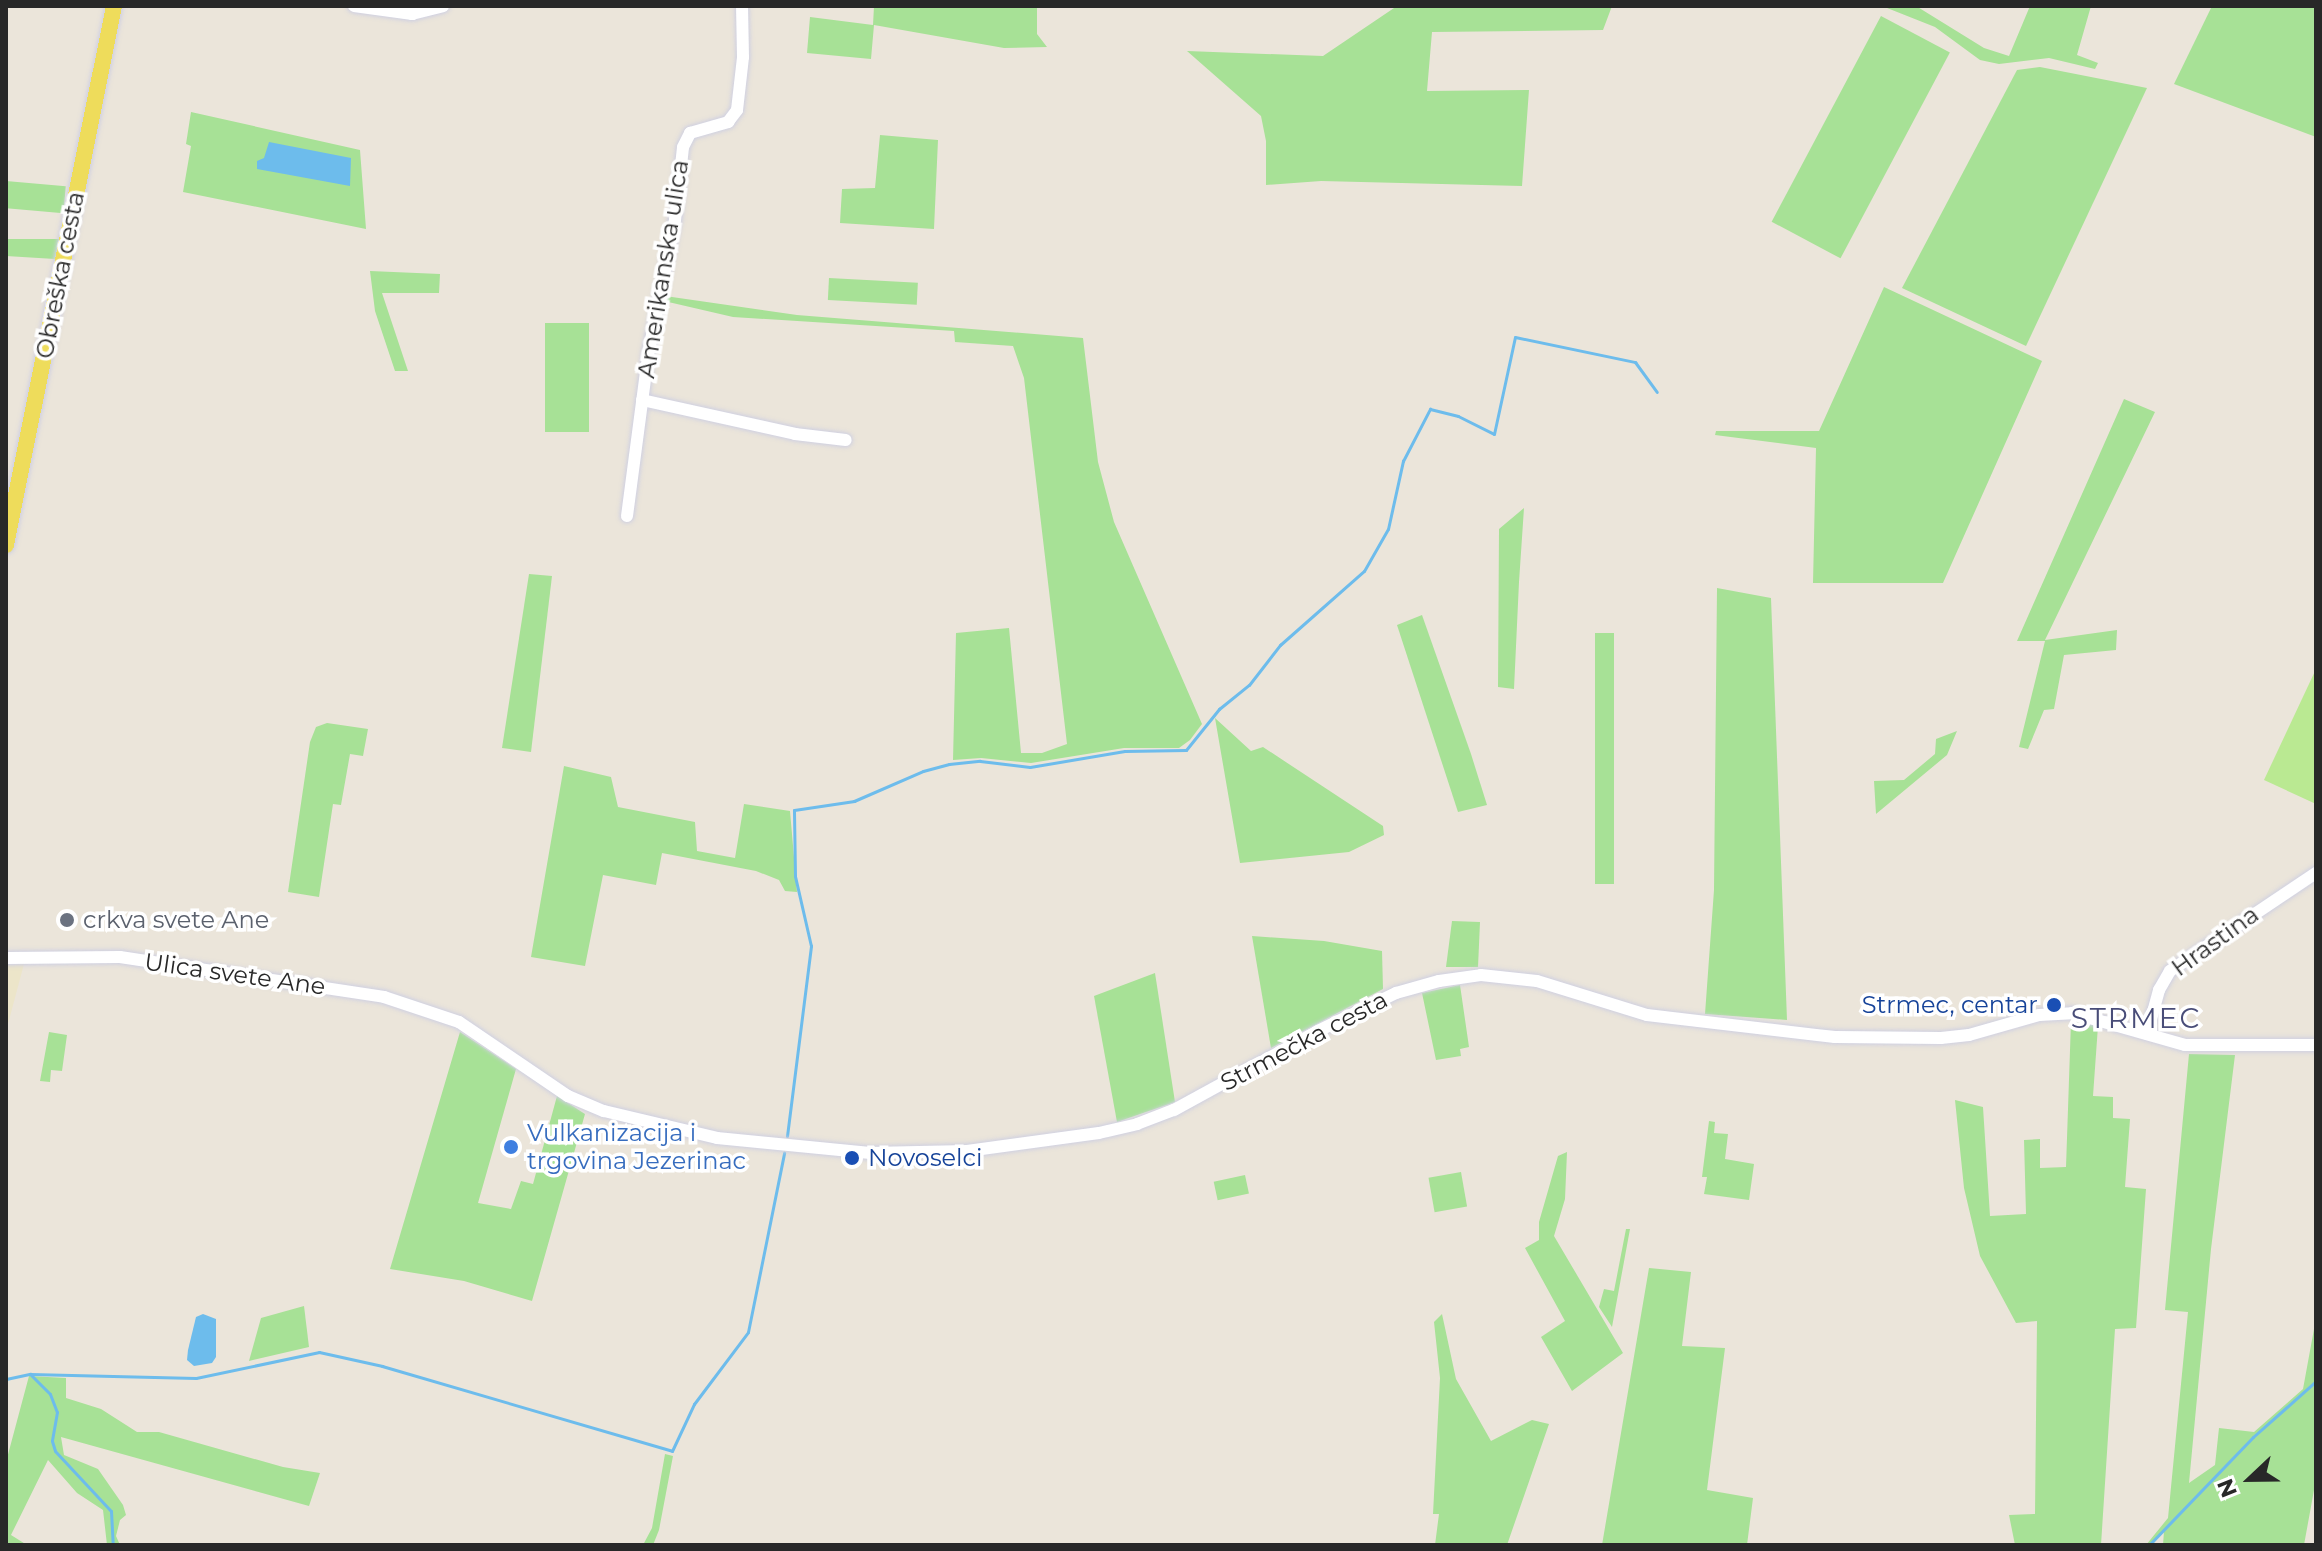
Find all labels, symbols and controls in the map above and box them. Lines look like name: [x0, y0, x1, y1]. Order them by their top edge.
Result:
street label: Amerikanska ulica: [632, 158, 694, 380]
street label: Obreška cesta: [30, 189, 90, 361]
street label: Hrastina: [2166, 900, 2264, 982]
place label: crkva svete Ane: [83, 906, 269, 934]
marker: crkva svete Ane: [58, 911, 76, 929]
street label: Ulica svete Ane: [143, 947, 327, 1001]
street label: Strmečka cesta: [1216, 985, 1392, 1097]
place label: Strmec, centar: [1862, 991, 2038, 1019]
marker: Strmec, centar: [2045, 996, 2063, 1014]
district label: STRMEC: [2071, 1001, 2201, 1035]
place label: Vulkanizacija i trgovina Jezerinac: [527, 1119, 746, 1175]
marker: Vulkanizacija i trgovina Jezerinac: [502, 1138, 520, 1156]
place label: Novoselci: [868, 1144, 982, 1172]
marker: Novoselci: [843, 1149, 861, 1167]
north arrow: [2210, 1439, 2290, 1519]
text: N: [2211, 1475, 2243, 1501]

